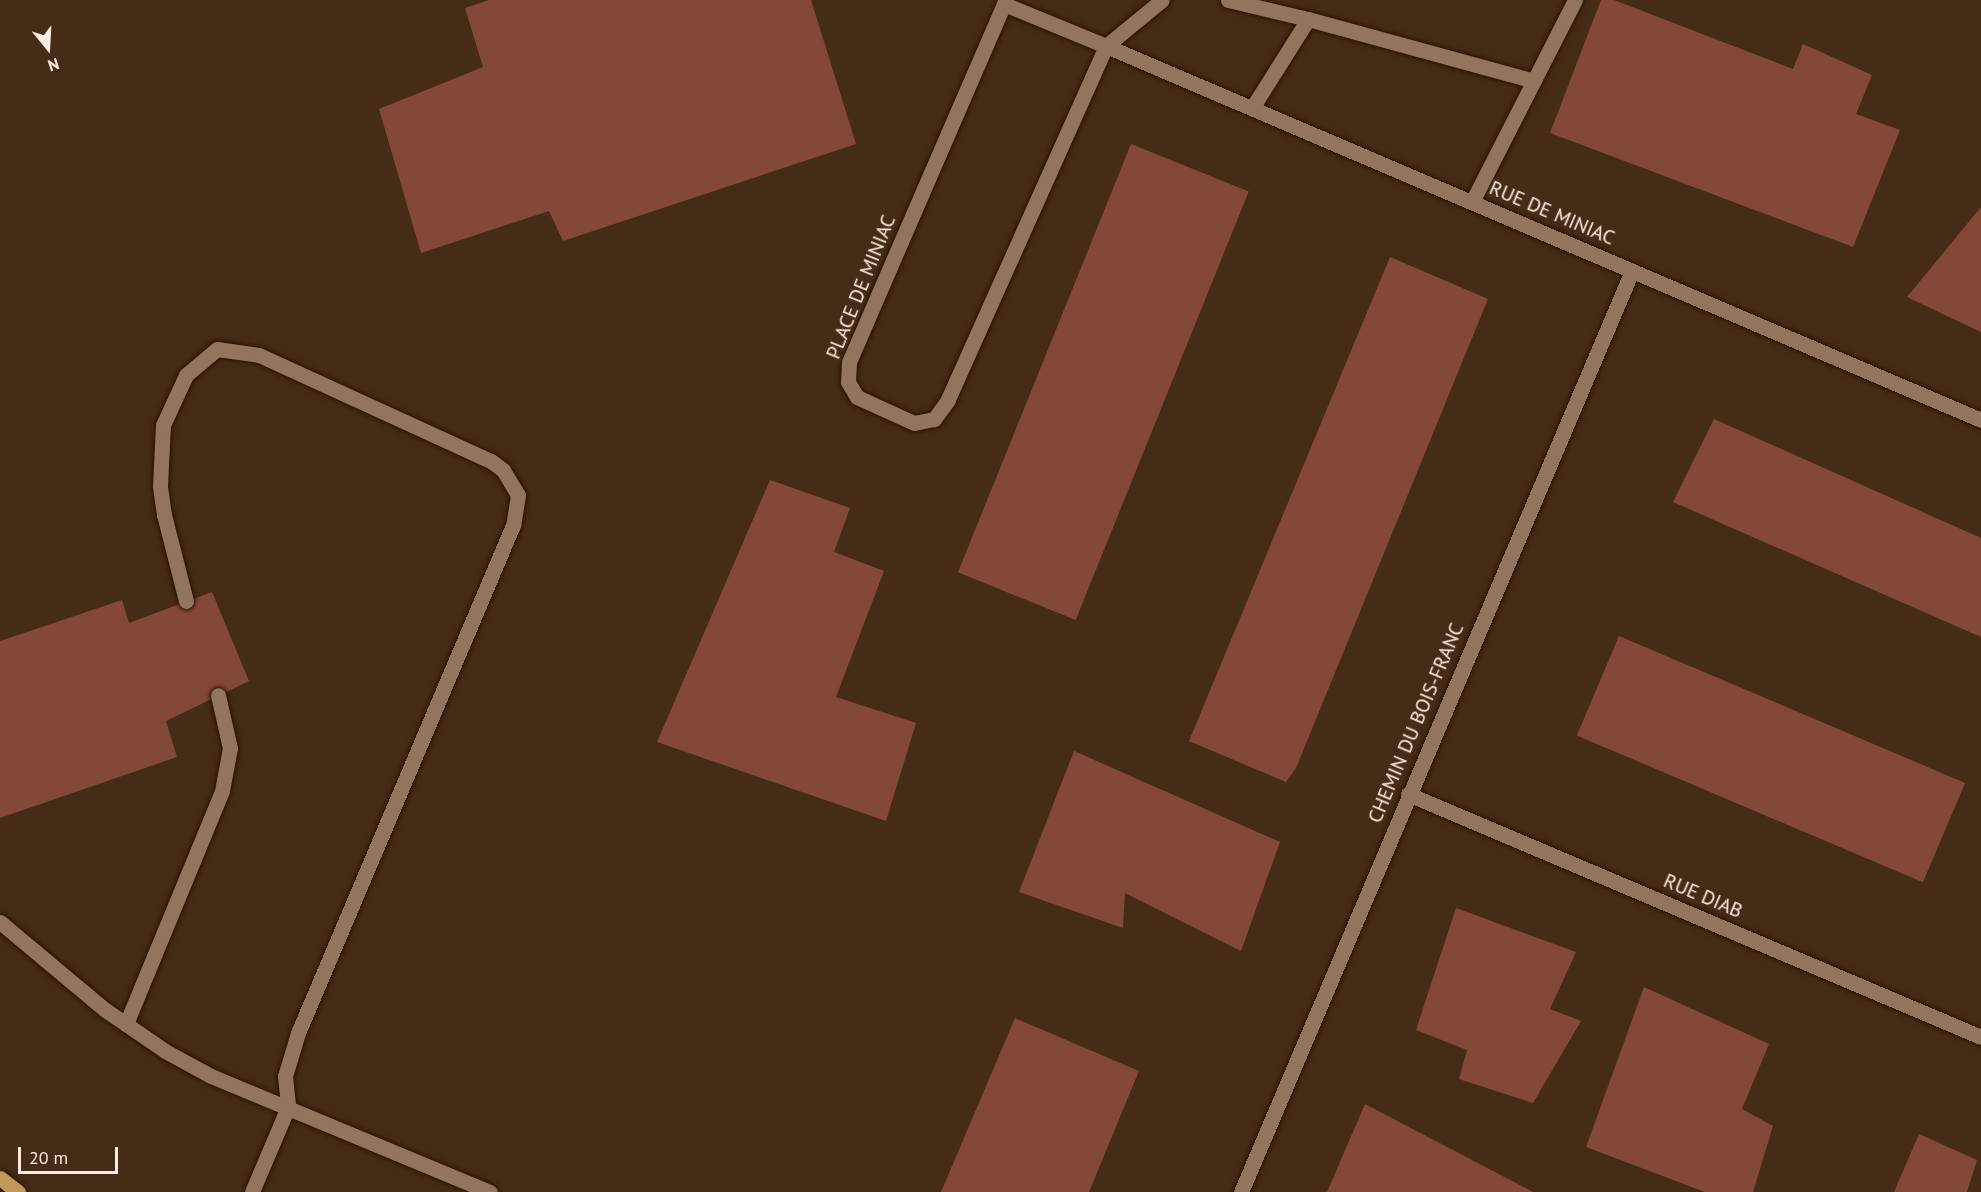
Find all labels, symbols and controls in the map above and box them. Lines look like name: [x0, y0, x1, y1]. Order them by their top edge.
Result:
north arrow: [18, 18, 78, 78]
text: N: [45, 54, 62, 76]
street label: RUE DE MINIAC: [1486, 176, 1618, 250]
street label: PLACE DE MINIAC: [821, 212, 901, 362]
street label: CHEMIN DU BOIS-FRANC: [1363, 619, 1469, 827]
street label: RUE DIAB: [1660, 869, 1746, 923]
scale bar: [21, 1135, 122, 1173]
text: 20 m: [29, 1146, 68, 1169]

